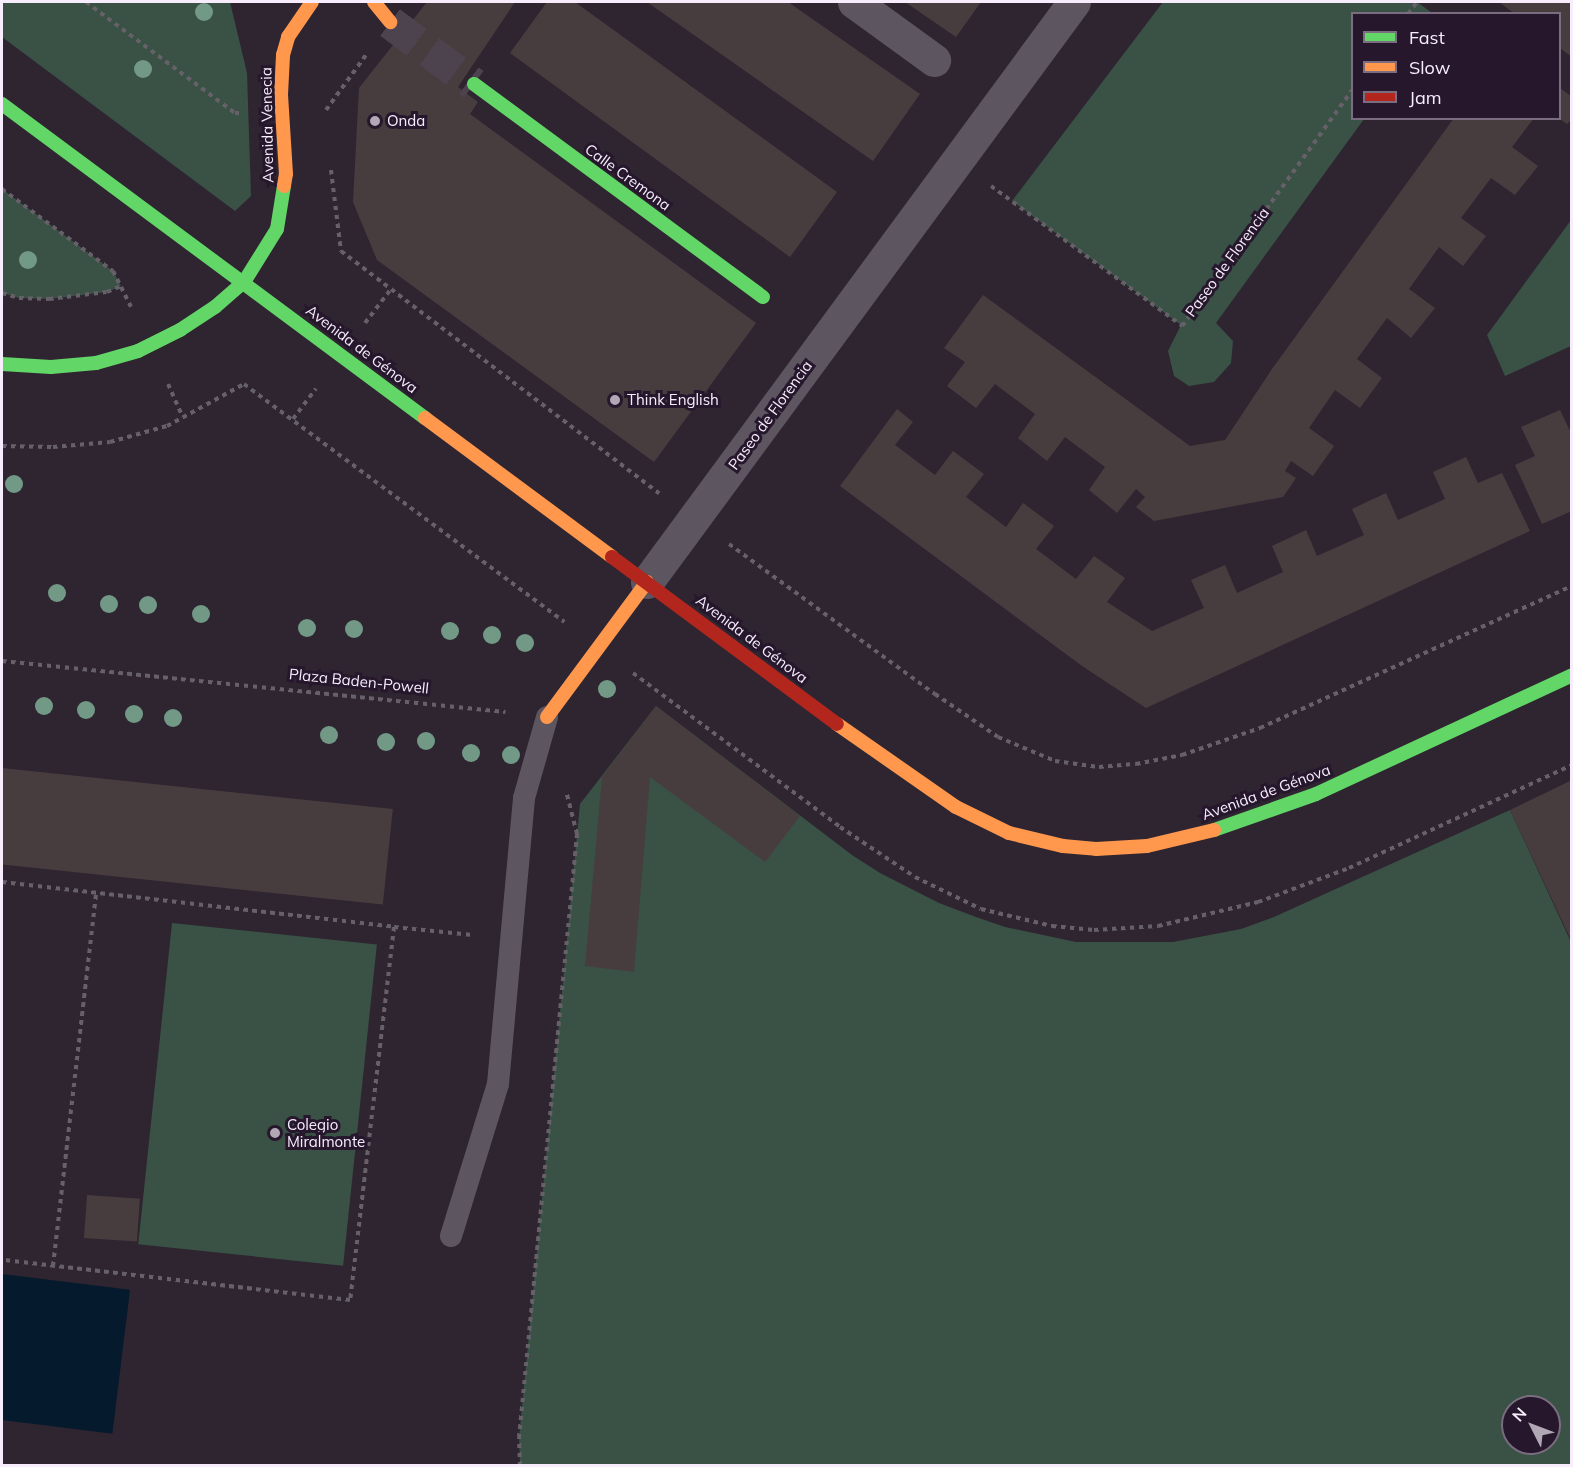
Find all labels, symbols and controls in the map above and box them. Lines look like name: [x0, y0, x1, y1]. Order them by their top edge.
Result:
legend: [1351, 12, 1561, 120]
text: Fast: [1409, 26, 1445, 49]
text: Slow: [1409, 56, 1450, 79]
street label: Avenida Venecia: [257, 67, 277, 183]
text: Jam: [1409, 86, 1442, 109]
place label: Onda: [387, 112, 425, 130]
marker: Onda: [368, 114, 382, 128]
street label: Calle Cremona: [582, 140, 674, 214]
street label: Paseo de Florencia: [1181, 204, 1273, 320]
street label: Avenida de Génova: [303, 301, 421, 397]
street label: Paseo de Florencia: [724, 357, 816, 473]
place label: Think English: [627, 391, 719, 409]
marker: Think English: [608, 393, 622, 407]
street label: Avenida de Génova: [693, 591, 811, 687]
street label: Plaza Baden-Powell: [288, 665, 430, 697]
street label: Avenida de Génova: [1199, 760, 1333, 824]
place label: Colegio Miralmonte: [287, 1115, 365, 1150]
marker: Colegio Miralmonte: [268, 1126, 282, 1140]
north arrow: [1501, 1395, 1561, 1455]
text: N: [1508, 1403, 1531, 1425]

